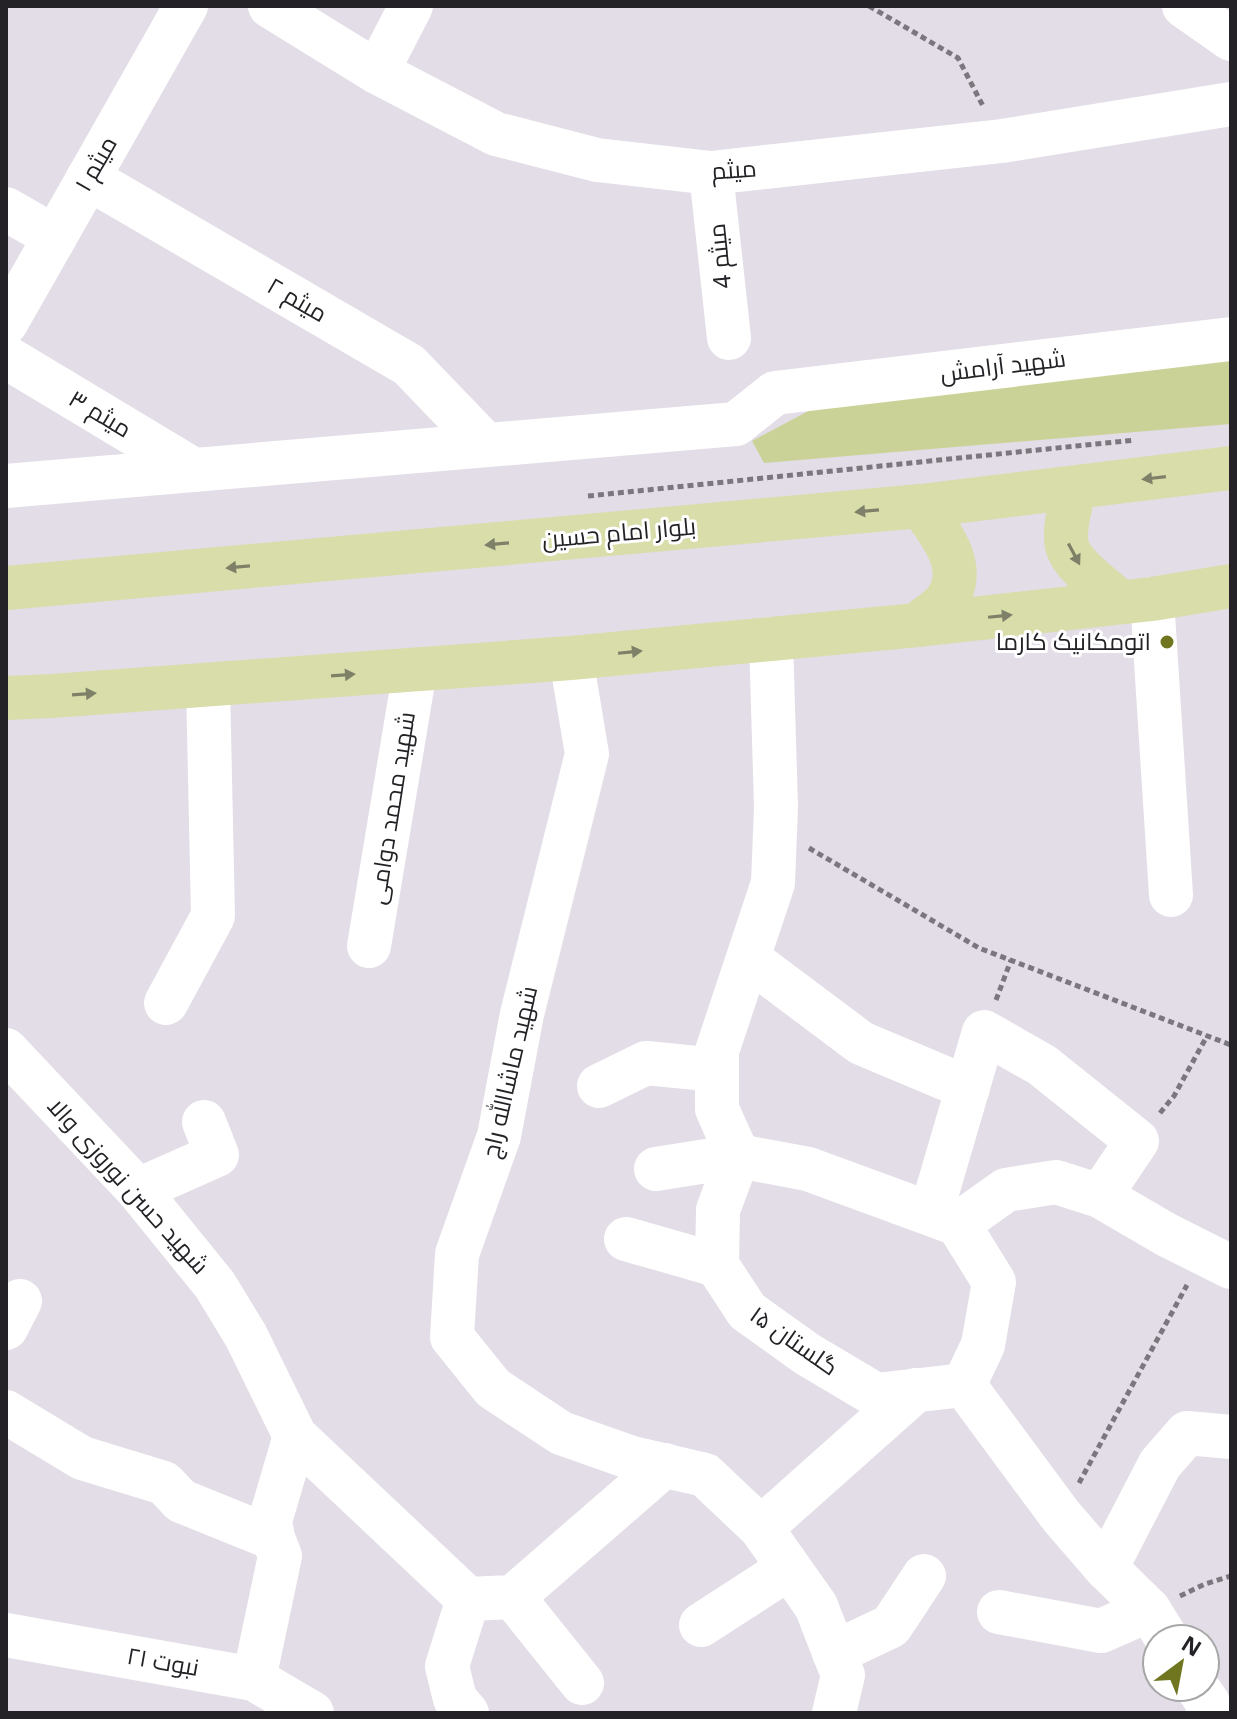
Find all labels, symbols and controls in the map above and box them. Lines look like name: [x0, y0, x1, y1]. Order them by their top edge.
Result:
street label: میثم ۱: [66, 129, 125, 198]
street label: میثم: [710, 150, 758, 188]
street label: میثم 4: [699, 222, 739, 290]
street label: میثم ۲: [261, 268, 334, 330]
street label: شهید آرامش: [938, 340, 1068, 389]
street label: میثم ۳: [63, 381, 138, 445]
one-way arrow: [1141, 472, 1166, 485]
one-way arrow: [855, 504, 880, 517]
street label: بلوار امام حسین: [540, 508, 697, 556]
one-way arrow: [484, 538, 509, 551]
one-way arrow: [1066, 543, 1080, 565]
one-way arrow: [225, 561, 250, 574]
one-way arrow: [988, 609, 1013, 622]
place label: اتومکانیک کارما: [996, 624, 1151, 657]
marker: اتومکانیک کارما: [1158, 633, 1176, 651]
one-way arrow: [618, 646, 643, 659]
one-way arrow: [331, 668, 356, 681]
one-way arrow: [72, 687, 97, 700]
street label: شهید محمد دوامی: [359, 709, 422, 907]
street label: شهید ماشاالله راج: [473, 982, 545, 1161]
street label: شهید حسن نوروزی والا: [41, 1090, 217, 1280]
street label: گلستان ۱۵: [744, 1297, 846, 1382]
north arrow: [1141, 1623, 1221, 1703]
text: N: [1177, 1628, 1208, 1663]
street label: نبوت ۲۱: [125, 1638, 202, 1683]

